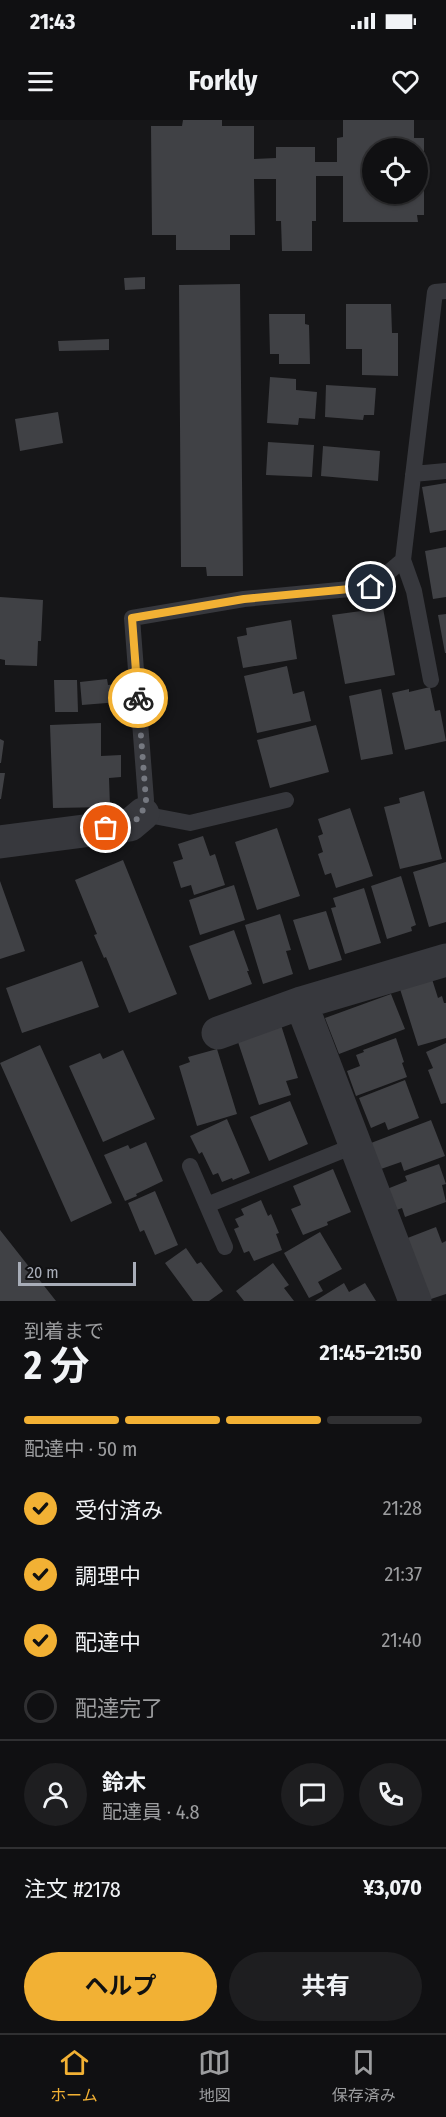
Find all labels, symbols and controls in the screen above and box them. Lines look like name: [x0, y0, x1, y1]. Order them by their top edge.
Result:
text: 21:43: [30, 8, 76, 35]
icon: menu: [24, 65, 57, 98]
text: Forkly: [189, 65, 257, 97]
icon: heart: [389, 65, 422, 98]
map controls: [362, 138, 428, 204]
button: locate: [362, 138, 428, 204]
pin: [345, 561, 396, 612]
icon: home: [354, 570, 387, 603]
courier: [108, 668, 168, 728]
icon: bike: [122, 682, 155, 715]
pin: [80, 802, 131, 853]
icon: bag: [89, 811, 122, 844]
scale bar: [18, 1259, 136, 1286]
text: 20 m: [27, 1263, 58, 1282]
text: 到着まで: [24, 1319, 104, 1343]
text: 21:45–21:50: [320, 1339, 422, 1366]
text: 2 分: [24, 1343, 89, 1389]
text: 配達中 · 50 m: [24, 1437, 137, 1461]
icon: check: [24, 1492, 57, 1525]
text: 21:28: [383, 1496, 422, 1520]
text: 受付済み: [75, 1497, 163, 1524]
icon: check: [24, 1558, 57, 1591]
text: 21:37: [384, 1562, 422, 1586]
text: 調理中: [75, 1563, 141, 1590]
icon: check: [24, 1624, 57, 1657]
text: 21:40: [382, 1628, 422, 1652]
text: 配達中: [75, 1629, 141, 1656]
text: 配達完了: [75, 1695, 163, 1722]
button: person: [24, 1763, 87, 1826]
button: chat: [281, 1763, 344, 1826]
button: phone: [359, 1763, 422, 1826]
text: 鈴木: [102, 1769, 146, 1796]
text: 配達員 · 4.8: [102, 1800, 200, 1824]
text: ¥3,070: [363, 1874, 422, 1901]
text: 注文 #2178: [24, 1876, 121, 1903]
button: ヘルプ: [24, 1952, 217, 2021]
button: 共有: [229, 1952, 422, 2021]
tab: ホーム: [50, 2046, 98, 2106]
tab: 地図: [198, 2046, 231, 2106]
tab: 保存済み: [332, 2046, 396, 2106]

